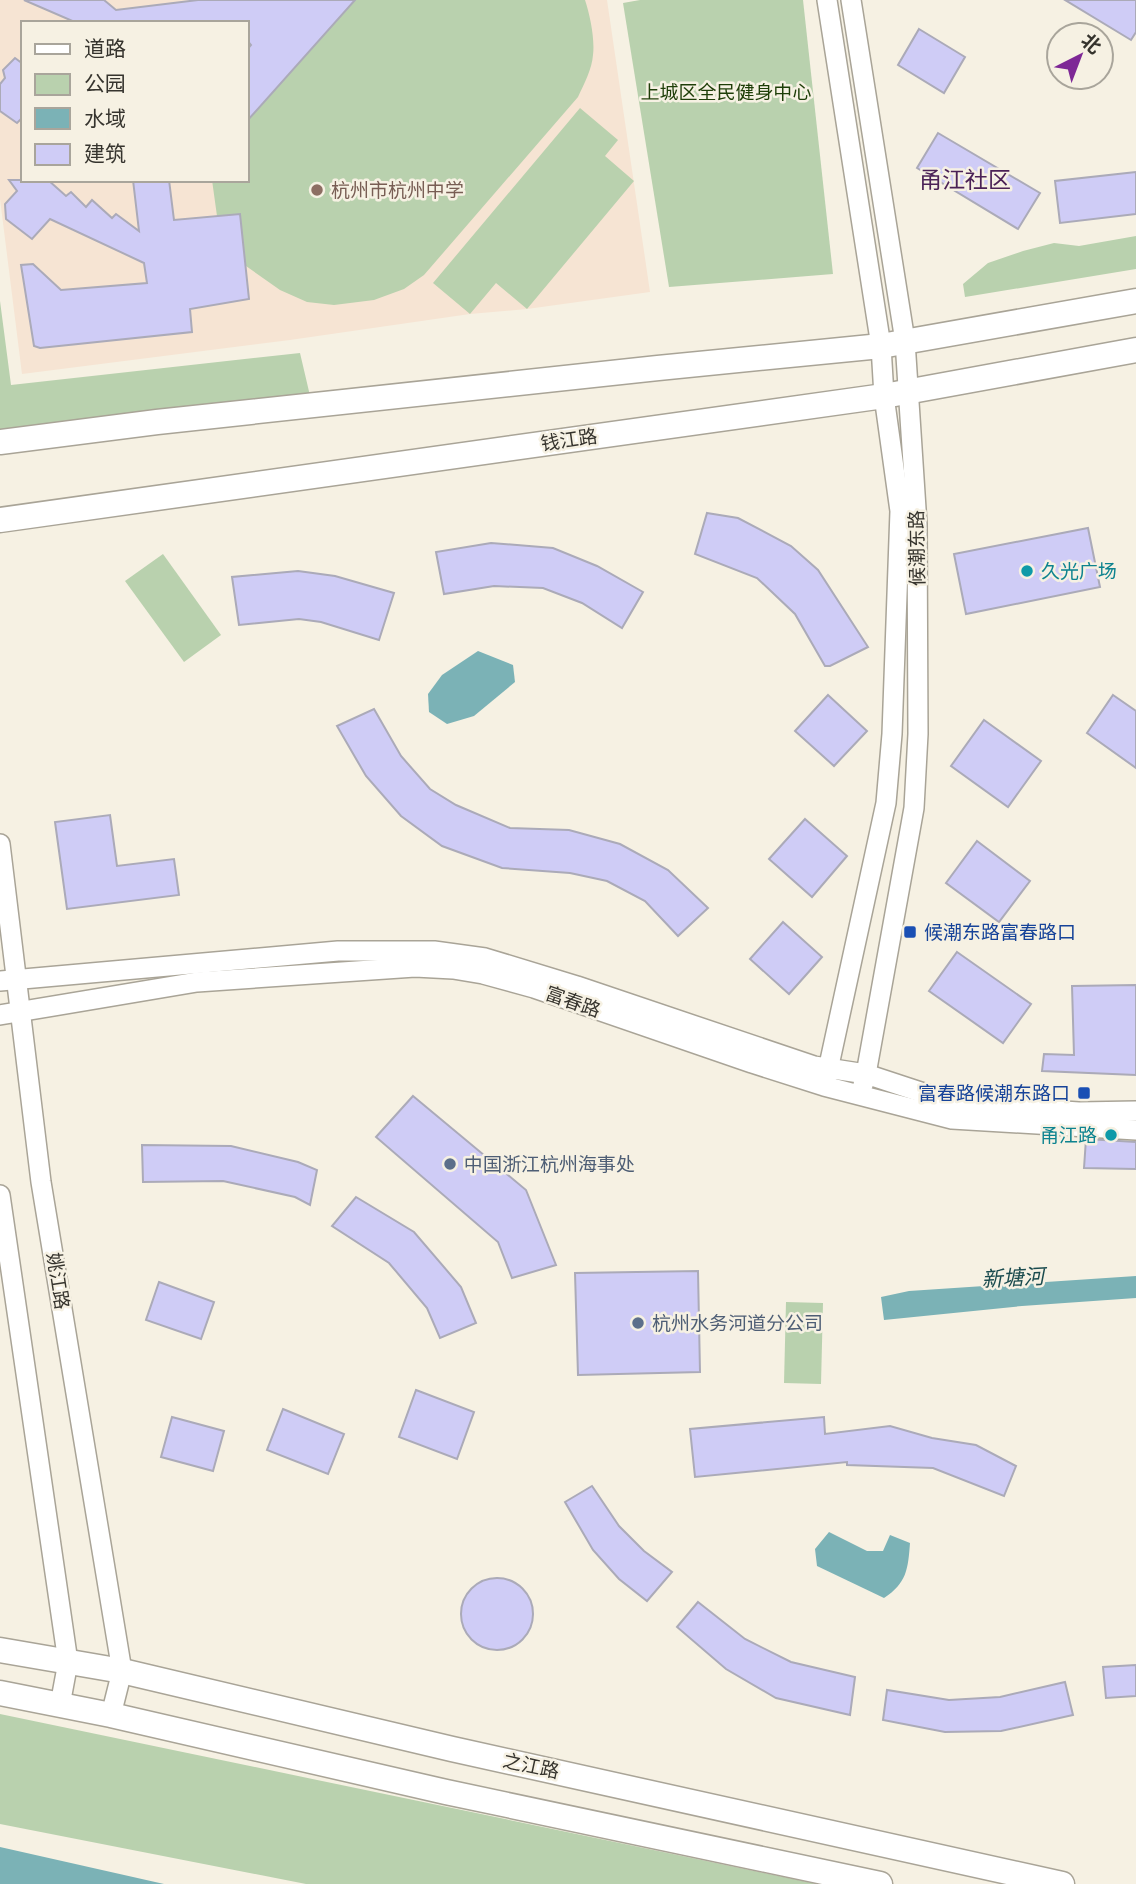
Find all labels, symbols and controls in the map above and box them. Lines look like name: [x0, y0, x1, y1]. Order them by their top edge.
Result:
legend: [21, 21, 248, 182]
north arrow: [1045, 21, 1115, 91]
text: 北: [1075, 27, 1107, 60]
text: 道路: [84, 34, 126, 64]
text: 公园: [84, 69, 126, 99]
park label: 上城区全民健身中心: [640, 79, 812, 106]
text: 水域: [84, 104, 126, 134]
text: 建筑: [84, 139, 126, 169]
district label: 甬江社区: [919, 163, 1011, 197]
place label: 杭州市杭州中学: [331, 177, 464, 204]
marker: 杭州市杭州中学: [309, 182, 325, 198]
street label: 钱江路: [539, 423, 599, 457]
street label: 候潮东路: [903, 510, 931, 586]
place label: 久光广场: [1041, 558, 1117, 585]
marker: 久光广场: [1019, 563, 1035, 579]
place label: 候潮东路富春路口: [924, 919, 1076, 946]
marker: 候潮东路富春路口: [902, 924, 918, 940]
street label: 富春路: [542, 980, 604, 1024]
place label: 富春路候潮东路口: [918, 1080, 1070, 1107]
marker: 富春路候潮东路口: [1076, 1085, 1092, 1101]
place label: 甬江路: [1040, 1122, 1097, 1149]
marker: 甬江路: [1103, 1127, 1119, 1143]
place label: 中国浙江杭州海事处: [464, 1151, 635, 1178]
marker: 中国浙江杭州海事处: [442, 1156, 458, 1172]
street label: 姚江路: [40, 1251, 76, 1311]
water label: 新塘河: [981, 1261, 1049, 1295]
place label: 杭州水务河道分公司: [652, 1310, 823, 1337]
marker: 杭州水务河道分公司: [630, 1315, 646, 1331]
street label: 之江路: [500, 1747, 562, 1785]

